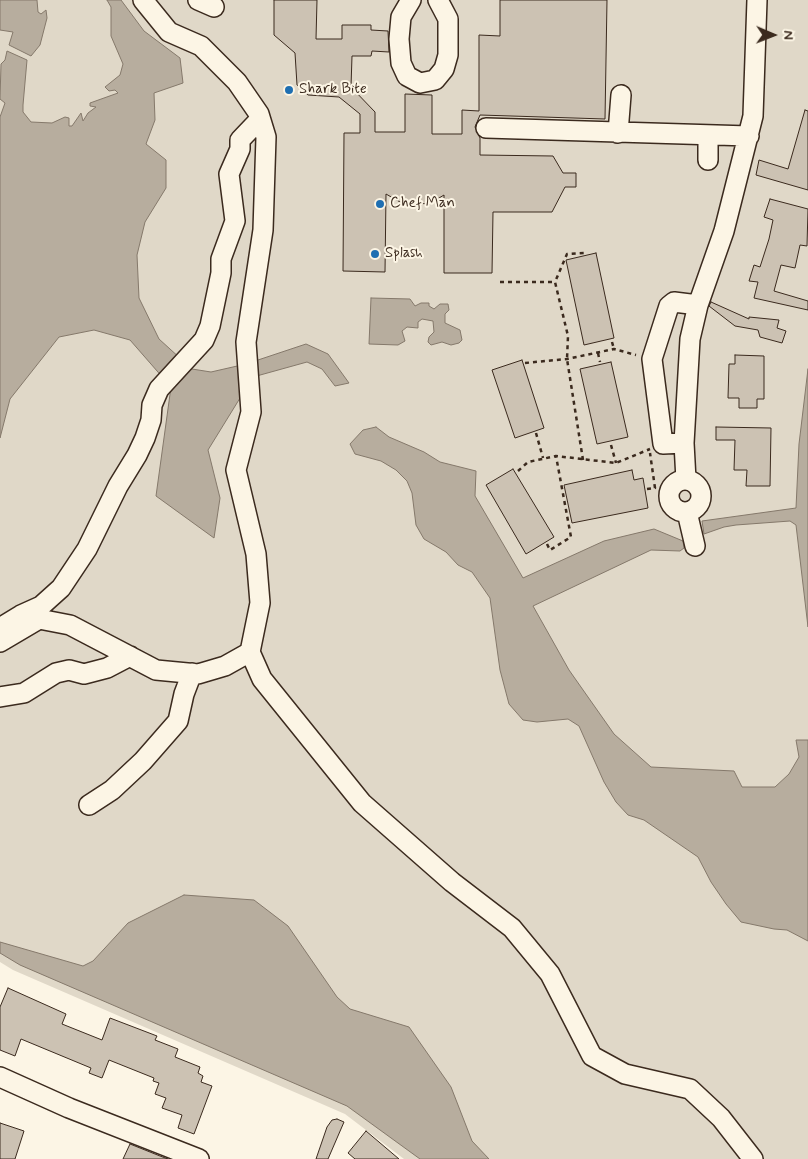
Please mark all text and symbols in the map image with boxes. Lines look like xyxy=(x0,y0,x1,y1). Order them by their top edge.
north arrow xyxy=(748,10,798,60)
text: N xyxy=(779,30,797,40)
place label: Shark Bite xyxy=(299,81,367,99)
marker: Shark Bite xyxy=(283,84,295,96)
place label: Chef Man xyxy=(390,195,455,213)
marker: Chef Man xyxy=(374,198,386,210)
place label: Splash xyxy=(385,245,423,263)
marker: Splash xyxy=(369,248,381,260)

